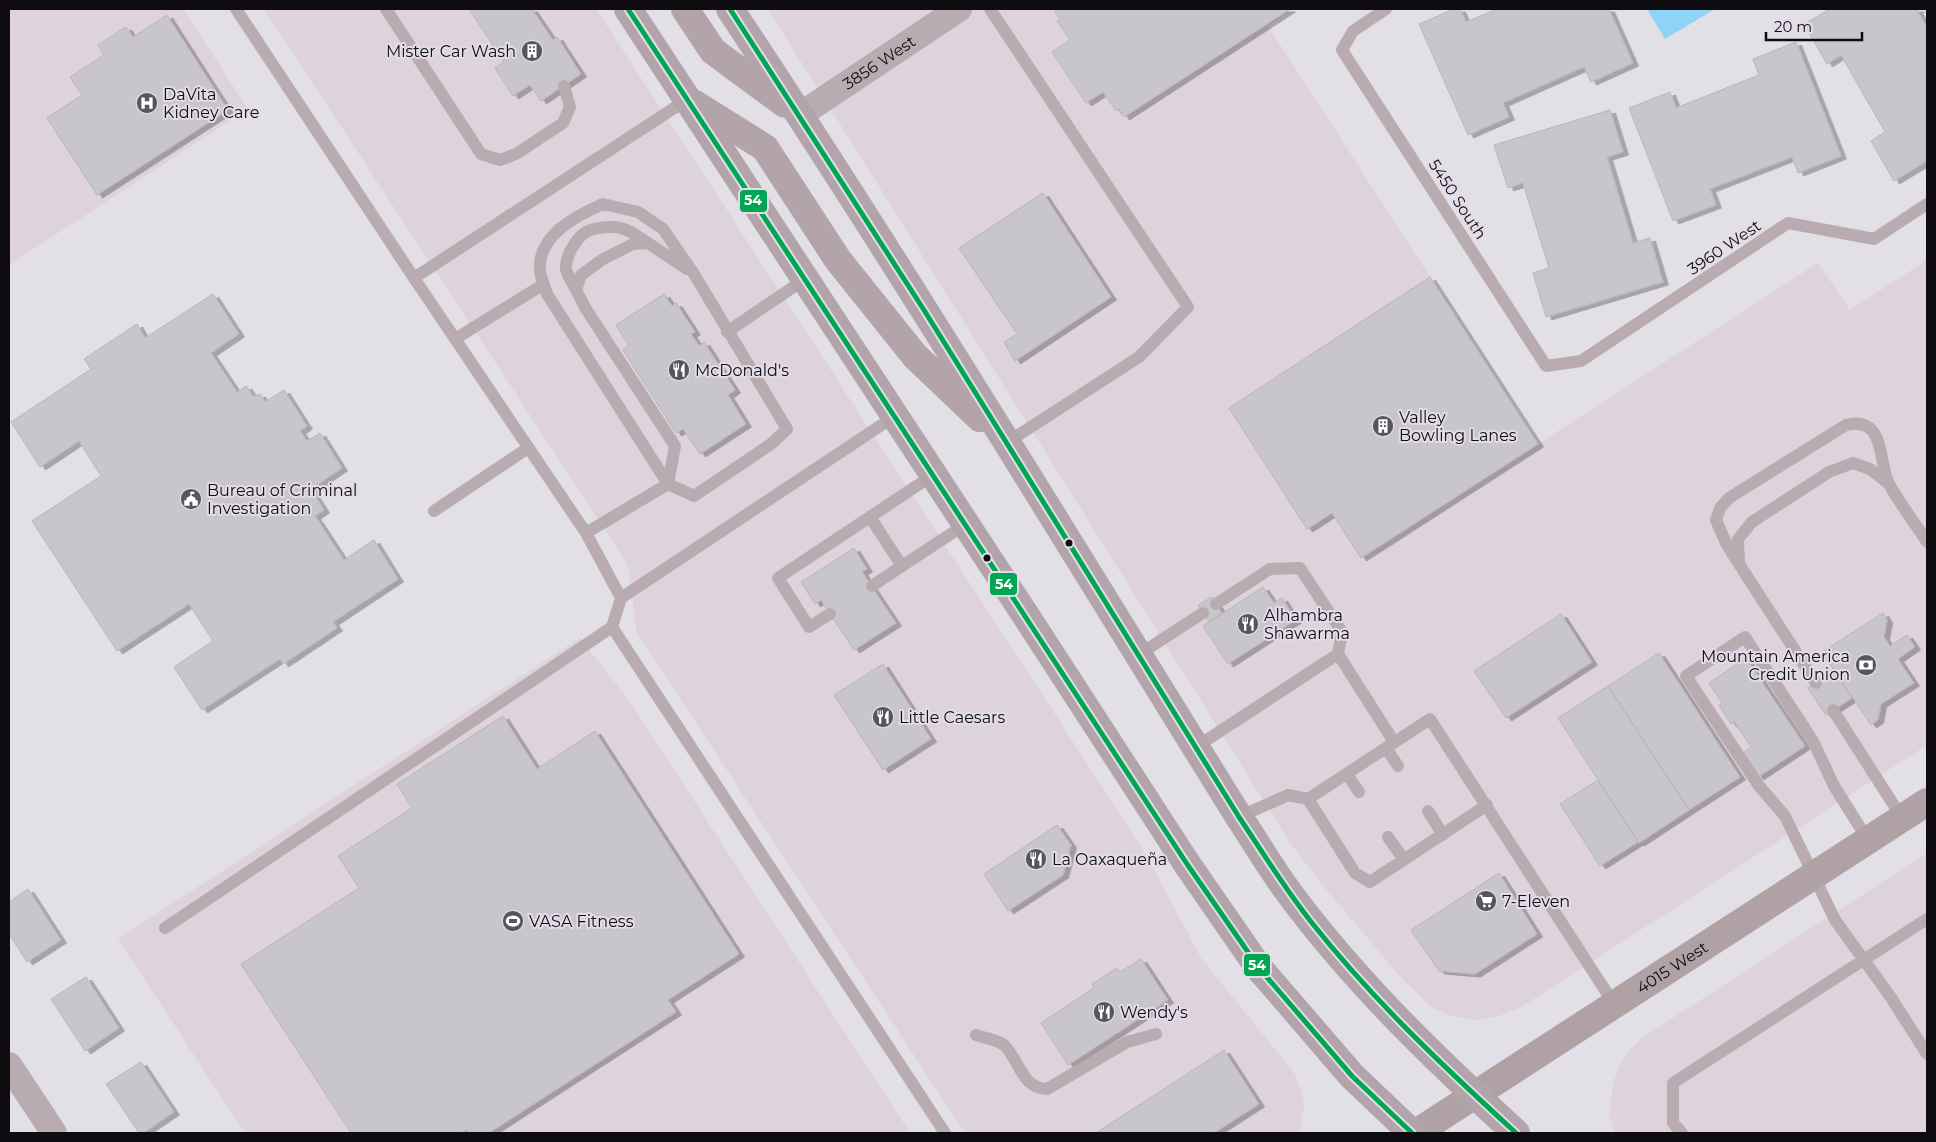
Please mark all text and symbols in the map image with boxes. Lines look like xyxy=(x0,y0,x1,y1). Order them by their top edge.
scale bar xyxy=(1766,10,1862,42)
text: 20 m xyxy=(1774,17,1812,36)
street label: 3856 West xyxy=(839,31,920,94)
building icon: Mister Car Wash xyxy=(520,39,544,63)
place label: Mister Car Wash xyxy=(386,42,516,61)
place label: DaVita Kidney Care xyxy=(163,85,259,122)
hospital icon: DaVita Kidney Care xyxy=(135,91,159,115)
street label: 5450 South xyxy=(1425,156,1490,243)
line badge: 54 xyxy=(739,189,768,213)
text: 54 xyxy=(744,191,762,209)
street label: 3960 West xyxy=(1684,216,1765,279)
restaurant icon: McDonald's xyxy=(667,358,691,382)
place label: McDonald's xyxy=(695,361,789,380)
place label: Valley Bowling Lanes xyxy=(1399,408,1517,445)
building icon: Valley Bowling Lanes xyxy=(1371,414,1395,438)
place label: Bureau of Criminal Investigation xyxy=(207,481,357,518)
public building icon: Bureau of Criminal Investigation xyxy=(179,487,203,511)
unlabelled marker xyxy=(1064,538,1074,548)
unlabelled marker xyxy=(982,553,992,563)
line badge: 54 xyxy=(989,572,1018,596)
text: 54 xyxy=(995,575,1013,593)
place label: Alhambra Shawarma xyxy=(1264,606,1350,643)
restaurant icon: Alhambra Shawarma xyxy=(1236,612,1260,636)
place label: Mountain America Credit Union xyxy=(1701,647,1850,684)
bank icon: Mountain America Credit Union xyxy=(1854,653,1878,677)
restaurant icon: Little Caesars xyxy=(871,705,895,729)
place label: Little Caesars xyxy=(899,708,1005,727)
restaurant icon: La Oaxaqueña xyxy=(1024,847,1048,871)
place label: La Oaxaqueña xyxy=(1052,850,1167,869)
supermarket icon: 7-Eleven xyxy=(1474,889,1498,913)
place label: 7-Eleven xyxy=(1502,892,1570,911)
sports icon: VASA Fitness xyxy=(501,909,525,933)
place label: VASA Fitness xyxy=(529,912,634,931)
street label: 4015 West xyxy=(1633,937,1712,998)
line badge: 54 xyxy=(1243,953,1271,977)
text: 54 xyxy=(1248,956,1266,974)
restaurant icon: Wendy's xyxy=(1092,1000,1116,1024)
place label: Wendy's xyxy=(1120,1003,1188,1022)

